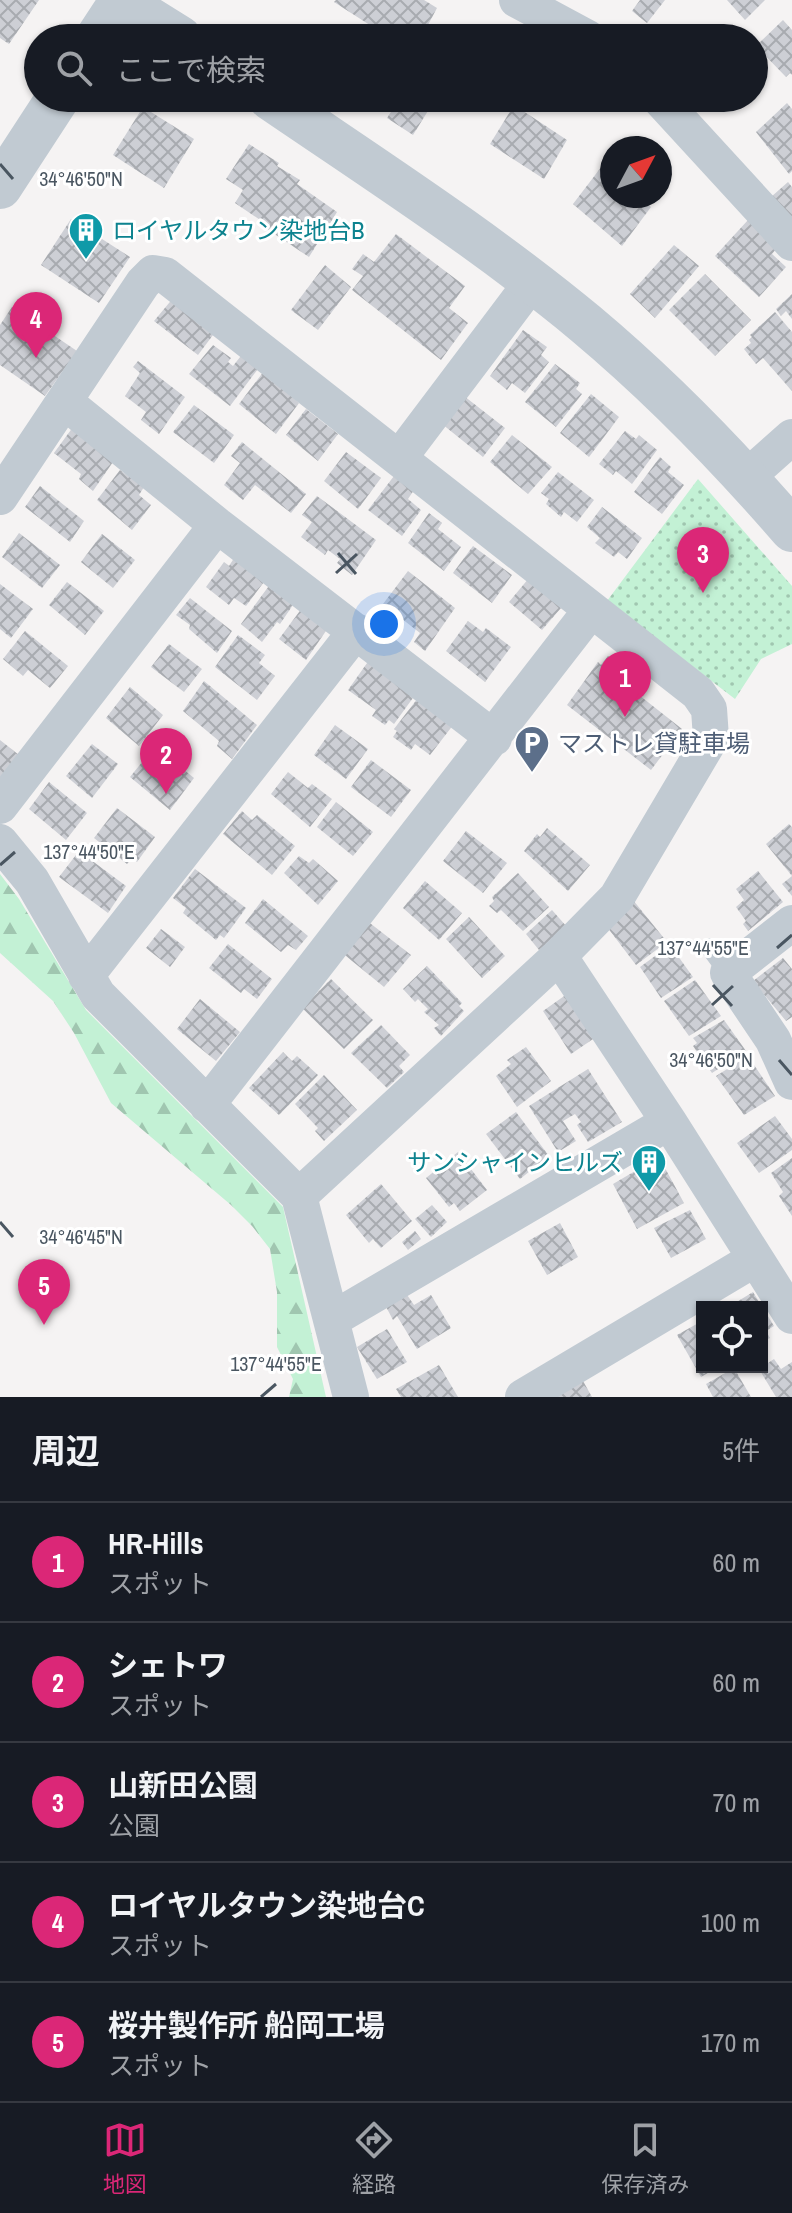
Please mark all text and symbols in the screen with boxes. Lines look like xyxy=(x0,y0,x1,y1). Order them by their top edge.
search box xyxy=(24,24,768,112)
icon: search xyxy=(52,46,96,90)
text: ここで検索 xyxy=(116,50,266,90)
north arrow xyxy=(600,136,672,208)
text: 34°46'50"N xyxy=(39,165,123,192)
building icon: ロイヤルタウン染地台B xyxy=(67,211,105,261)
place label: ロイヤルタウン染地台B xyxy=(112,214,364,246)
pin: 4 xyxy=(10,292,62,358)
pin: 3 xyxy=(677,527,729,593)
your location xyxy=(364,604,404,644)
pin: 1 xyxy=(599,651,651,717)
parking icon: マストレ貸駐車場 xyxy=(513,724,551,774)
place label: マストレ貸駐車場 xyxy=(558,727,750,759)
pin: 2 xyxy=(140,728,192,794)
text: 137°44'50"E xyxy=(43,838,135,865)
text: 137°44'55"E xyxy=(657,934,749,961)
text: 34°46'50"N xyxy=(669,1046,753,1073)
building icon: サンシャインヒルズ xyxy=(630,1143,668,1193)
place label: サンシャインヒルズ xyxy=(407,1146,623,1178)
text: 34°46'45"N xyxy=(39,1223,123,1250)
pin: 5 xyxy=(18,1259,70,1325)
map controls xyxy=(696,1301,768,1373)
button: locate xyxy=(696,1301,768,1373)
text: 137°44'55"E xyxy=(230,1350,322,1377)
text: 周辺 xyxy=(32,1428,100,1474)
text: 5件 xyxy=(722,1433,760,1468)
text: HR-Hills xyxy=(108,1523,204,1563)
text: 1 xyxy=(52,1545,64,1580)
text: 60 m xyxy=(713,1545,760,1580)
text: スポット xyxy=(108,1566,212,1601)
text: シェトワ xyxy=(108,1645,228,1685)
text: 2 xyxy=(52,1665,64,1700)
text: 60 m xyxy=(713,1665,760,1700)
text: スポット xyxy=(108,1688,212,1723)
text: 山新田公園 xyxy=(108,1765,258,1805)
text: 3 xyxy=(52,1785,64,1820)
text: 70 m xyxy=(713,1785,760,1820)
text: 公園 xyxy=(108,1808,160,1843)
text: ロイヤルタウン染地台C xyxy=(108,1885,425,1925)
text: 4 xyxy=(52,1905,64,1940)
text: 100 m xyxy=(701,1905,760,1940)
text: スポット xyxy=(108,1928,212,1963)
text: 桜井製作所 船岡工場 xyxy=(108,2005,385,2045)
text: 5 xyxy=(52,2025,64,2060)
text: 170 m xyxy=(701,2025,760,2060)
text: スポット xyxy=(108,2048,212,2083)
tab: 地図 xyxy=(103,2118,147,2199)
tab: 経路 xyxy=(352,2118,396,2199)
tab: 保存済み xyxy=(601,2118,689,2199)

